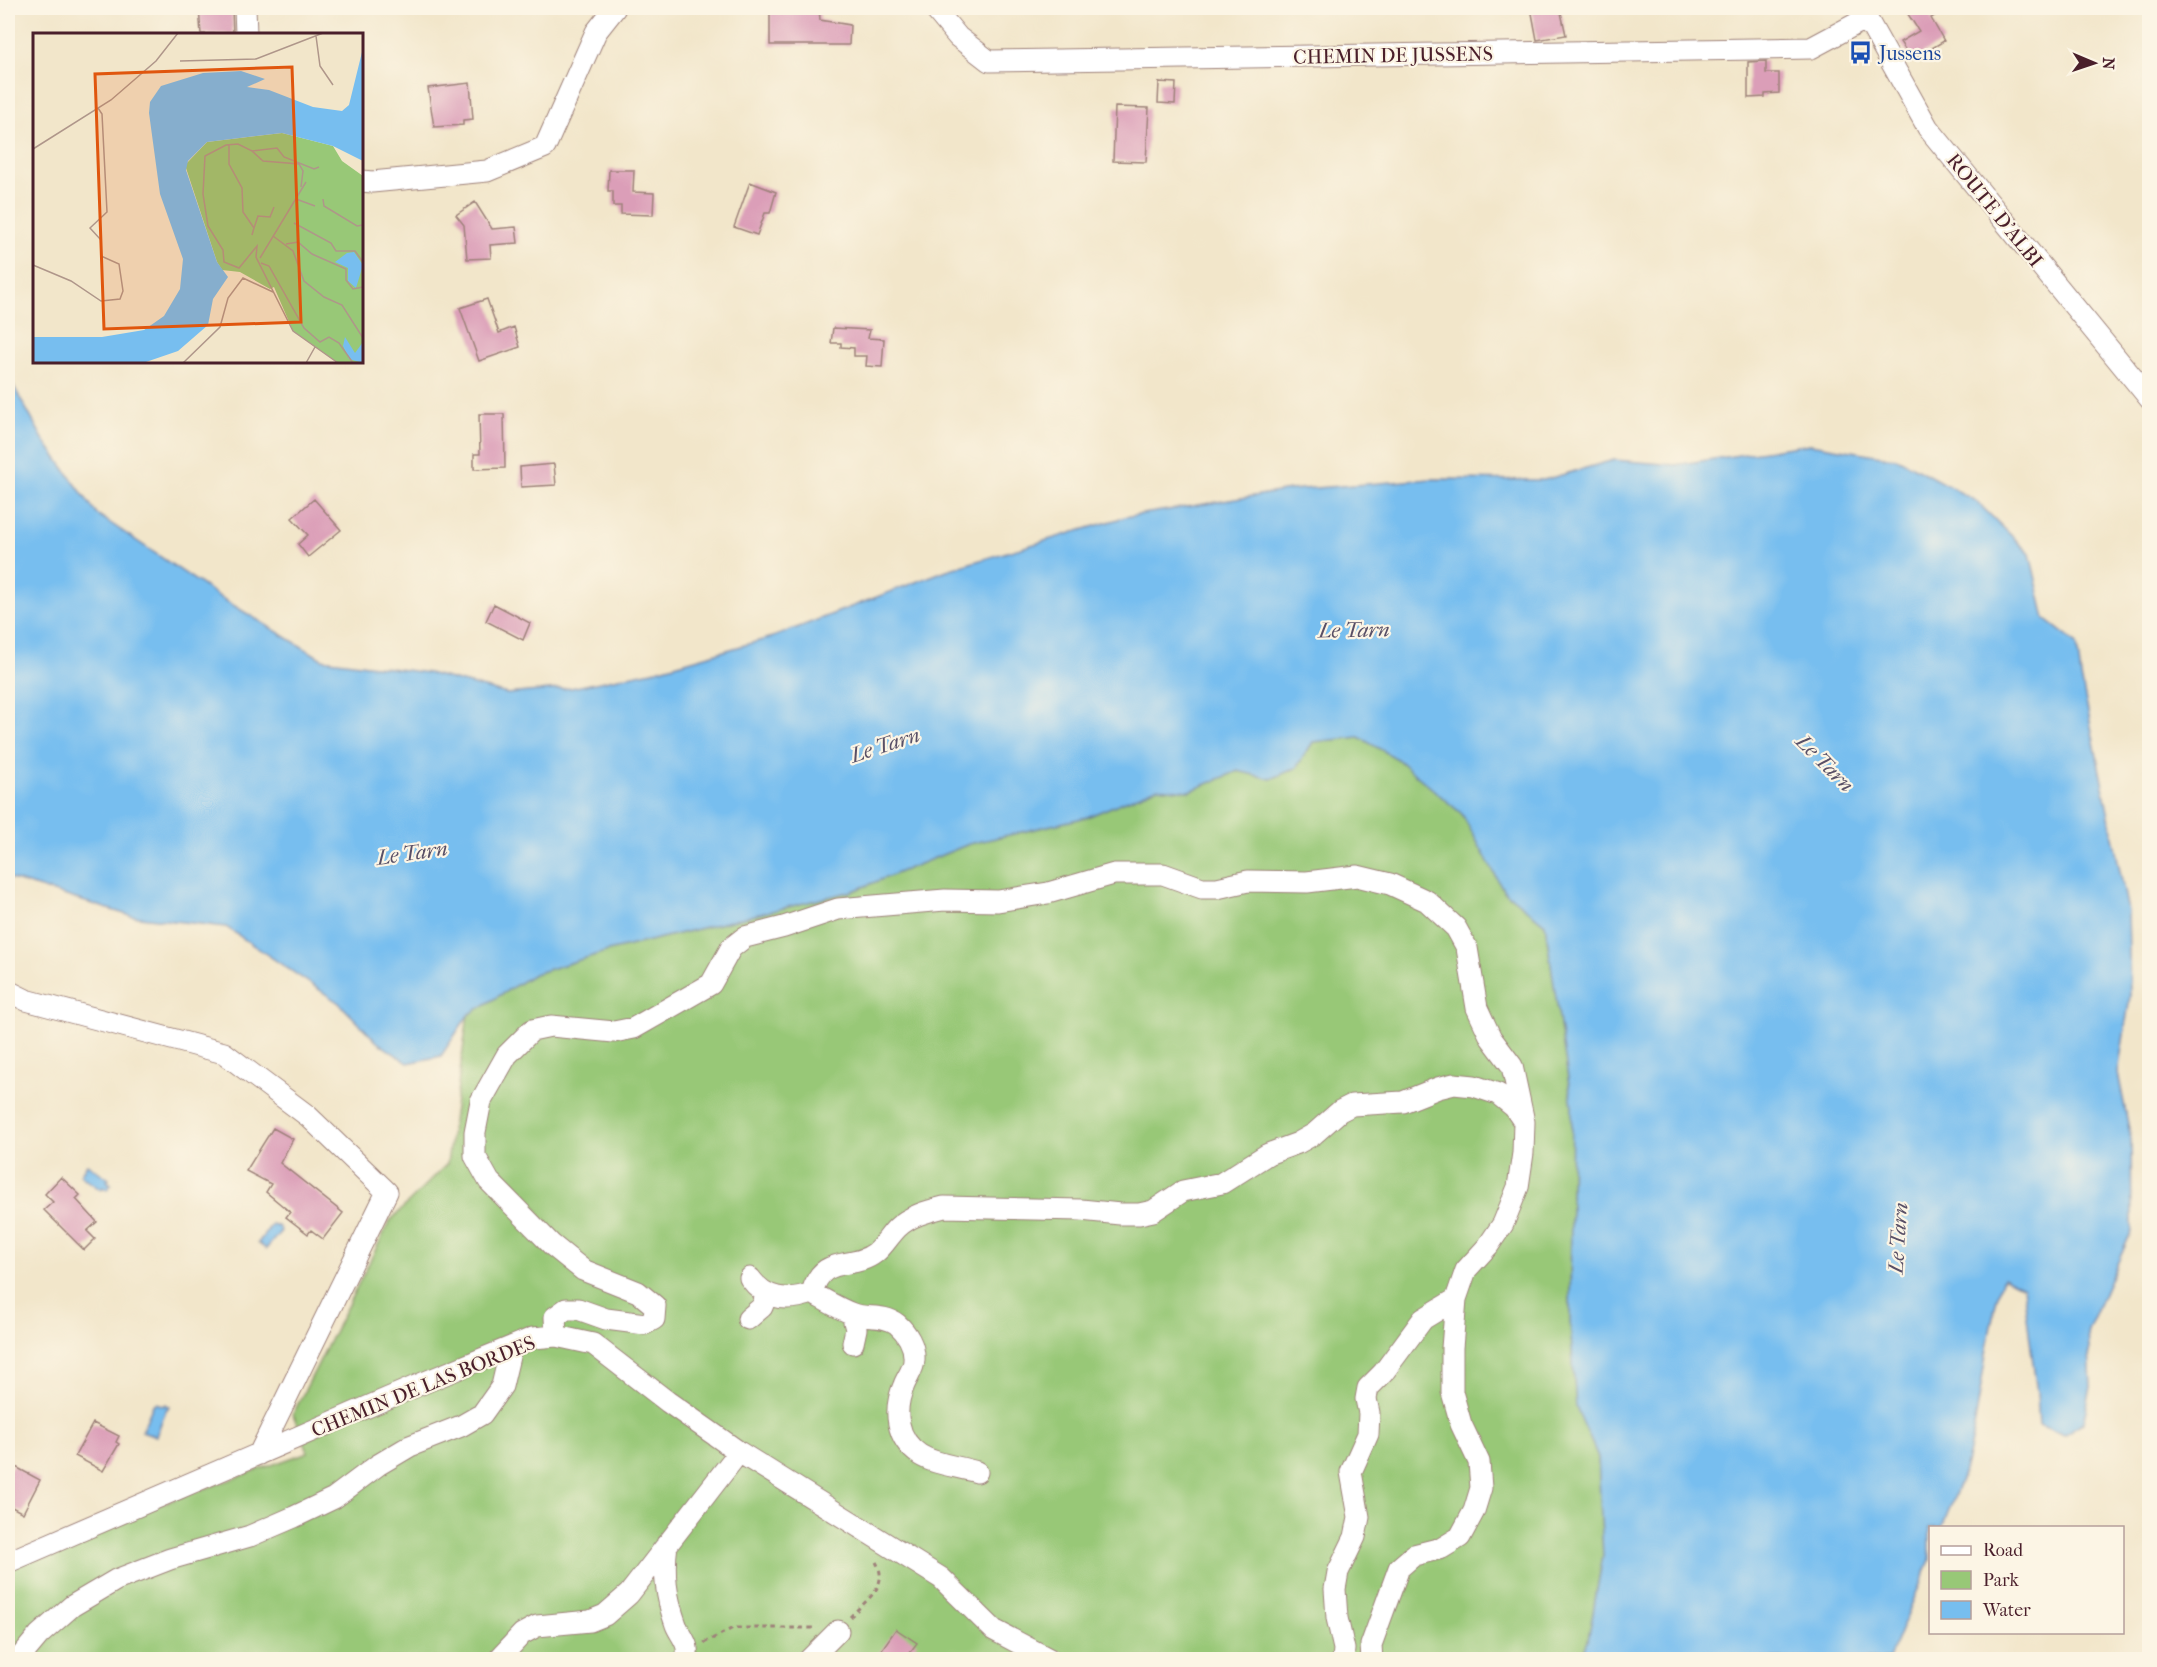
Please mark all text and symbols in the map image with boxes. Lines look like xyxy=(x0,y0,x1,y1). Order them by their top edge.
inset map xyxy=(33,33,363,363)
north arrow xyxy=(2064,33,2124,93)
bus stop icon: Jussens xyxy=(1848,40,1874,66)
street label: CHEMIN DE JUSSENS xyxy=(1293,42,1493,69)
place label: Jussens xyxy=(1877,42,1941,65)
text: N xyxy=(2099,57,2118,71)
street label: ROUTE D'ALBI xyxy=(1942,149,2047,272)
water label: Le Tarn xyxy=(1316,617,1390,643)
water label: Le Tarn xyxy=(845,722,923,768)
water label: Le Tarn xyxy=(1790,728,1859,797)
water label: Le Tarn xyxy=(373,836,449,870)
water label: Le Tarn xyxy=(1883,1201,1912,1276)
street label: CHEMIN DE LAS BORDES xyxy=(308,1331,538,1442)
legend xyxy=(1929,1526,2124,1634)
text: Road xyxy=(1983,1540,2023,1561)
text: Park xyxy=(1983,1570,2020,1591)
text: Water xyxy=(1982,1600,2031,1621)

